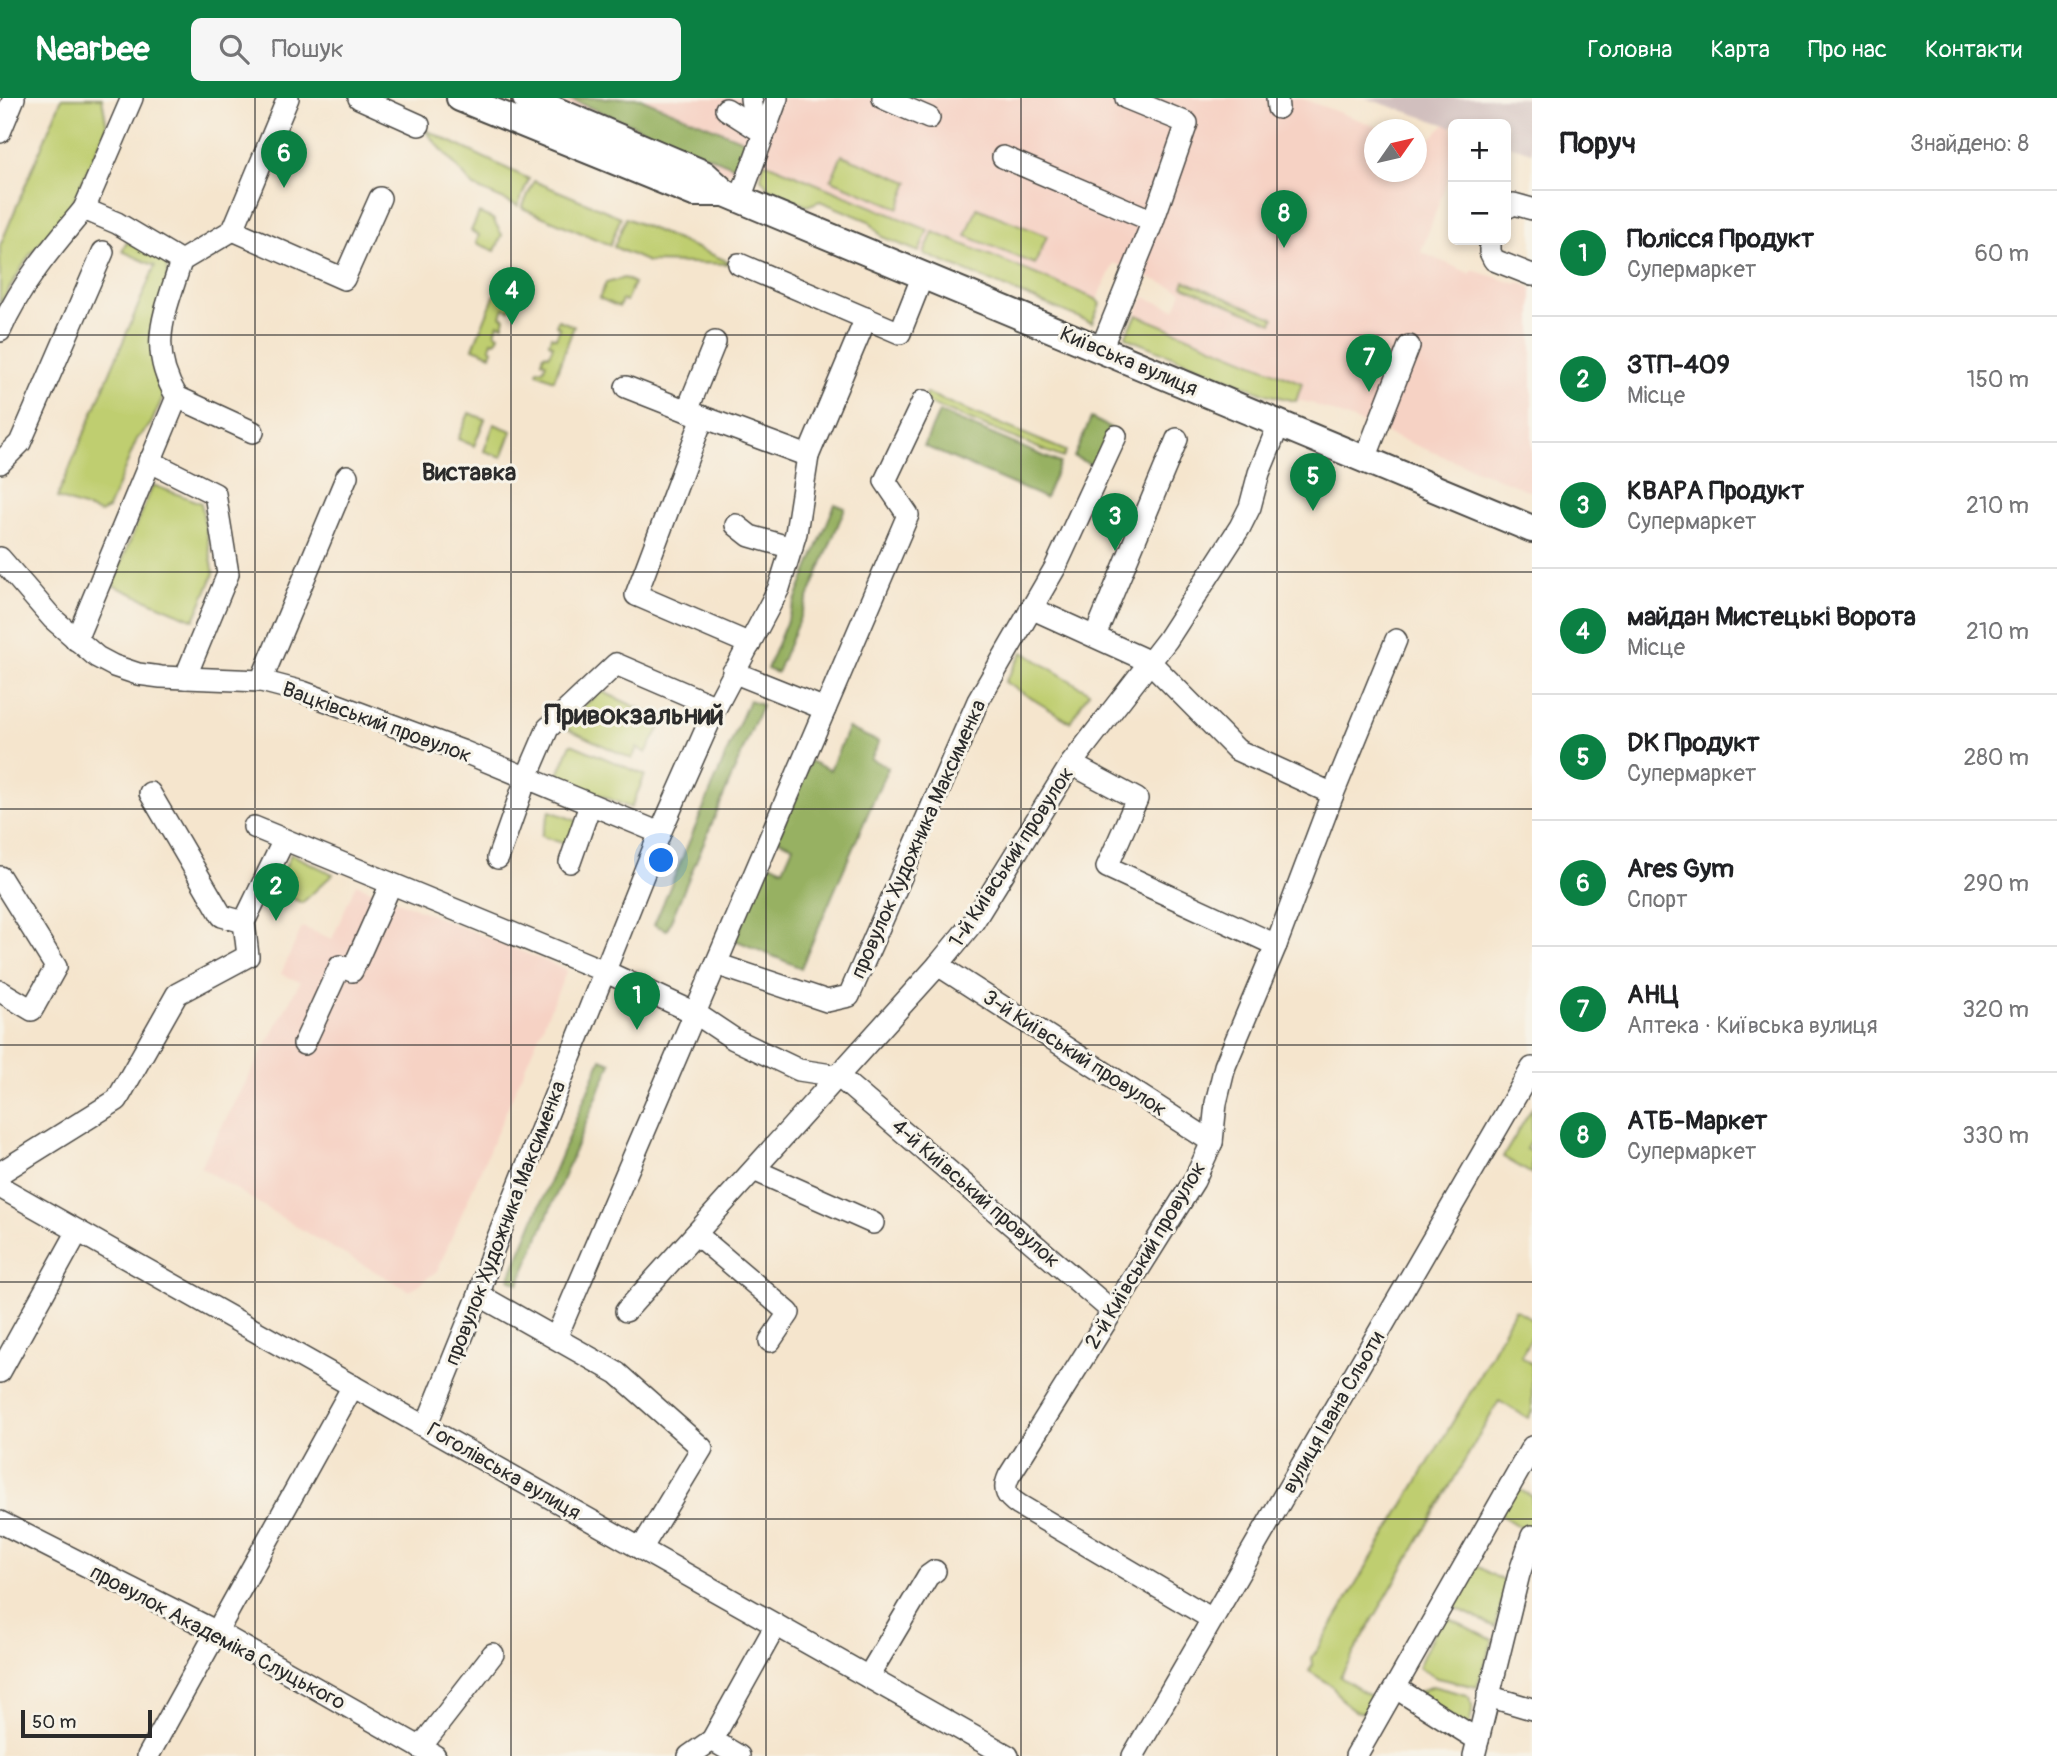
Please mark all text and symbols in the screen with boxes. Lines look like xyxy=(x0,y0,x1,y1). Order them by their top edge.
search box xyxy=(191,18,681,81)
text: Nearbee xyxy=(35,29,149,70)
icon: search xyxy=(215,30,253,68)
text: Пошук xyxy=(271,33,344,65)
text: Головна xyxy=(1588,35,1672,64)
text: Карта xyxy=(1710,35,1770,64)
text: Про нас xyxy=(1808,35,1887,64)
text: Контакти xyxy=(1925,35,2022,64)
north arrow xyxy=(1364,119,1427,182)
map controls xyxy=(1448,119,1511,245)
button: + xyxy=(1448,119,1511,182)
text: Поруч xyxy=(1560,125,1636,162)
text: Знайдено: 8 xyxy=(1910,129,2029,158)
pin: 6 xyxy=(261,130,307,188)
button: − xyxy=(1448,182,1511,245)
pin: 8 xyxy=(1261,190,1307,248)
text: Полісся Продукт xyxy=(1627,223,1814,255)
text: 1 xyxy=(1579,239,1588,268)
text: 60 m xyxy=(1974,239,2029,268)
text: Супермаркет xyxy=(1627,255,1756,284)
pin: 4 xyxy=(489,267,535,325)
street label: Київська вулиця xyxy=(1056,320,1202,403)
pin: 7 xyxy=(1346,334,1392,392)
text: ЗТП-409 xyxy=(1627,349,1730,381)
text: 2 xyxy=(1577,365,1589,394)
text: 150 m xyxy=(1966,365,2029,394)
text: Місце xyxy=(1627,381,1685,410)
pin: 5 xyxy=(1290,453,1336,511)
district label: Виставка xyxy=(422,458,516,487)
text: КВАРА Продукт xyxy=(1627,475,1804,507)
text: 3 xyxy=(1577,491,1589,520)
text: 210 m xyxy=(1966,491,2029,520)
pin: 3 xyxy=(1092,493,1138,551)
text: Супермаркет xyxy=(1627,507,1756,536)
text: майдан Мистецькі Ворота xyxy=(1627,601,1916,633)
text: 4 xyxy=(1576,617,1590,646)
text: 210 m xyxy=(1966,617,2029,646)
text: Місце xyxy=(1627,633,1685,662)
street label: Вацківський провулок xyxy=(279,676,475,769)
street label: провулок Художника Максименка xyxy=(845,696,992,983)
district label: Привокзальний xyxy=(544,698,724,733)
text: DK Продукт xyxy=(1627,727,1760,759)
text: 5 xyxy=(1577,743,1589,772)
text: 280 m xyxy=(1963,743,2029,772)
text: Супермаркет xyxy=(1627,759,1756,788)
street label: 1-й Київський провулок xyxy=(943,762,1080,953)
your location xyxy=(644,843,678,877)
text: Ares Gym xyxy=(1627,853,1734,885)
pin: 2 xyxy=(253,863,299,921)
text: 6 xyxy=(1576,869,1590,898)
text: 290 m xyxy=(1963,869,2029,898)
text: Спорт xyxy=(1627,885,1688,914)
pin: 1 xyxy=(614,972,660,1030)
text: АНЦ xyxy=(1627,979,1679,1011)
street label: 3-й Київський провулок xyxy=(978,984,1172,1123)
text: 7 xyxy=(1577,995,1589,1024)
text: 320 m xyxy=(1962,995,2029,1024)
text: Аптека · Київська вулиця xyxy=(1627,1011,1878,1040)
street label: провулок Художника Максименка xyxy=(439,1077,572,1369)
text: АТБ-Маркет xyxy=(1627,1105,1767,1137)
street label: 4-й Київський провулок xyxy=(886,1113,1065,1274)
text: 8 xyxy=(1577,1121,1589,1150)
text: 330 m xyxy=(1962,1121,2029,1150)
text: Супермаркет xyxy=(1627,1137,1756,1166)
street label: 2-й Київський провулок xyxy=(1079,1157,1212,1354)
street label: вулиця Івана Сльоти xyxy=(1276,1326,1391,1498)
street label: Гоголівська вулиця xyxy=(422,1416,585,1526)
street label: провулок Академіка Слуцького xyxy=(86,1559,350,1716)
scale bar xyxy=(21,1707,152,1739)
text: 50 m xyxy=(32,1710,76,1734)

